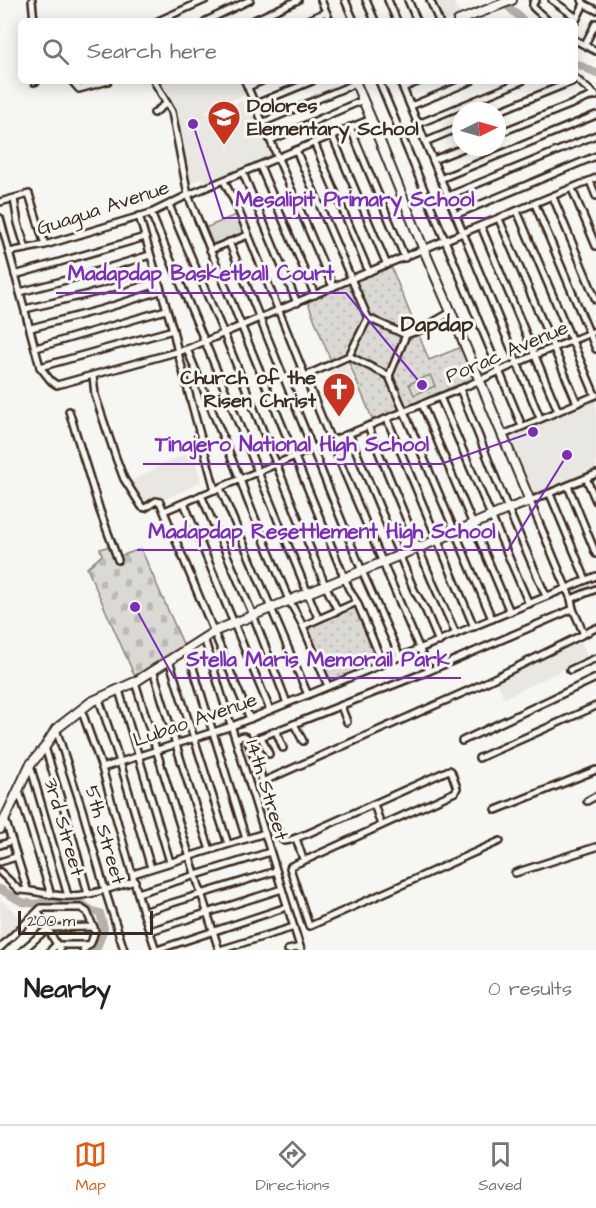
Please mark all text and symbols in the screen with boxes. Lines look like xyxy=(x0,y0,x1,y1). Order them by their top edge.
search box xyxy=(18,18,578,84)
icon: search xyxy=(39,35,72,68)
text: Search here xyxy=(87,36,217,67)
place label: Dolores Elementary School xyxy=(247,92,419,144)
school or university icon: Dolores Elementary School xyxy=(206,99,242,146)
north arrow xyxy=(452,102,506,156)
street label: Guagua Avenue xyxy=(33,173,173,244)
callout: Mesalipit Primary School xyxy=(223,179,486,218)
text: Mesalipit Primary School xyxy=(235,185,475,217)
callout: Madapdap Basketball Court xyxy=(56,254,346,293)
text: Madapdap Basketball Court xyxy=(68,259,335,289)
district label: Dapdap xyxy=(401,309,474,340)
street label: Porac Avenue xyxy=(441,313,573,390)
place label: Church of the Risen Christ xyxy=(180,364,317,415)
church icon: Church of the Risen Christ xyxy=(321,371,357,418)
callout: Tinajero National High School xyxy=(143,425,441,464)
text: Tinajero National High School xyxy=(154,430,430,461)
callout: Madapdap Resettlement High School xyxy=(137,511,508,550)
text: Madapdap Resettlement High School xyxy=(148,517,496,548)
callout: Stella Maris Memorail Park xyxy=(174,639,461,678)
text: Stella Maris Memorail Park xyxy=(185,645,450,674)
street label: Lubao Avenue xyxy=(129,686,261,754)
street label: 14th Street xyxy=(238,736,296,844)
street label: 3rd Street xyxy=(37,775,91,879)
street label: 5th Street xyxy=(78,782,132,888)
scale bar xyxy=(18,908,153,936)
text: 200 m xyxy=(27,910,75,932)
text: Nearby xyxy=(24,971,111,1007)
text: 0 results xyxy=(488,975,572,1003)
tab: Map xyxy=(74,1138,107,1196)
tab: Directions xyxy=(256,1138,330,1196)
tab: Saved xyxy=(478,1138,522,1196)

